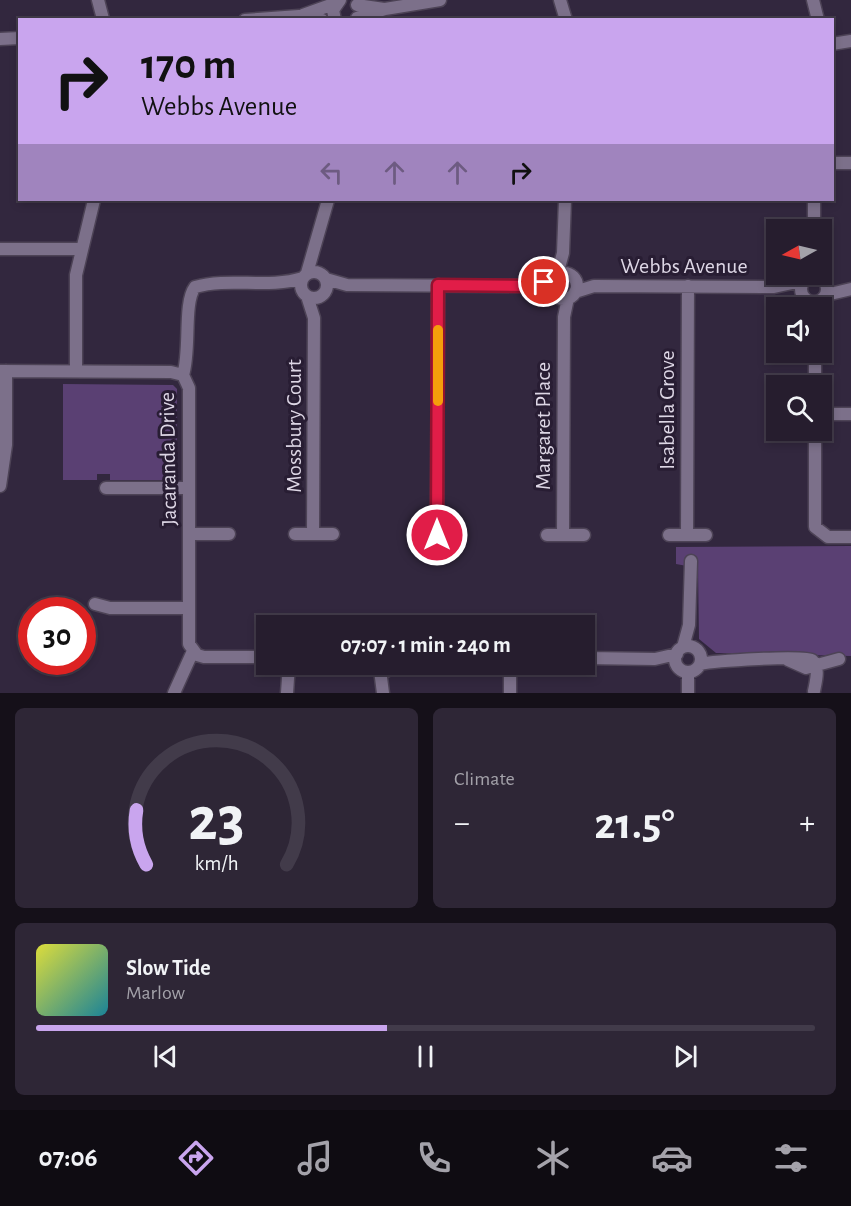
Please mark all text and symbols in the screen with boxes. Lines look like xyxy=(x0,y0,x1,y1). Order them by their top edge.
icon: right xyxy=(42,42,120,120)
text: 170 m xyxy=(141,44,236,86)
text: Webbs Avenue xyxy=(141,93,297,120)
icon: left xyxy=(315,156,348,189)
icon: ahead xyxy=(378,156,411,189)
icon: ahead xyxy=(441,156,474,189)
icon: right xyxy=(504,156,537,189)
north arrow xyxy=(766,219,832,285)
map controls xyxy=(766,219,832,441)
street label: Webbs Avenue xyxy=(620,255,748,277)
pin xyxy=(518,256,569,307)
icon: arrive xyxy=(527,265,560,298)
button: sound xyxy=(766,297,832,363)
street label: Isabella Grove xyxy=(656,350,678,470)
street label: Mossbury Court xyxy=(283,359,305,493)
street label: Margaret Place xyxy=(532,362,554,490)
button: search xyxy=(766,375,832,441)
street label: Jacaranda Drive xyxy=(156,392,180,526)
position arrow xyxy=(405,503,469,567)
speed limit sign: 30 xyxy=(18,597,96,675)
text: 07:07 · 1 min · 240 m xyxy=(340,634,511,656)
text: Climate xyxy=(454,769,515,789)
text: 23 xyxy=(188,789,245,851)
text: 21.5° xyxy=(594,802,675,847)
text: − xyxy=(454,807,470,840)
text: + xyxy=(799,807,815,840)
text: km/h xyxy=(194,853,239,874)
text: Slow Tide xyxy=(126,957,211,979)
text: Marlow xyxy=(126,983,185,1003)
icon: previous xyxy=(149,1040,182,1073)
icon: pause xyxy=(409,1040,442,1073)
icon: next xyxy=(669,1040,702,1073)
icon: directions xyxy=(175,1137,217,1179)
icon: music xyxy=(294,1137,336,1179)
icon: phone xyxy=(413,1137,455,1179)
icon: climate xyxy=(532,1137,574,1179)
icon: car xyxy=(651,1137,693,1179)
icon: filters xyxy=(770,1137,812,1179)
text: 07:06 xyxy=(39,1144,98,1171)

